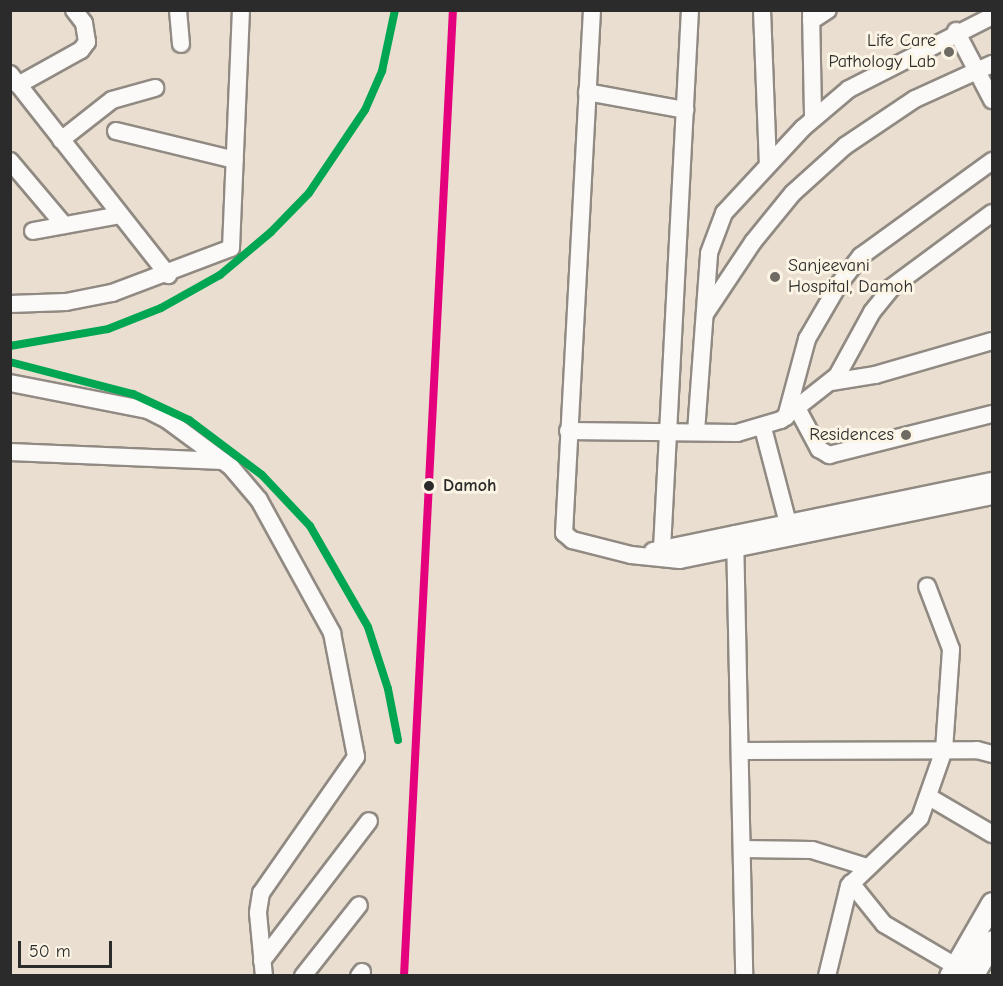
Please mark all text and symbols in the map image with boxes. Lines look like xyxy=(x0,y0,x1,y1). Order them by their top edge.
place label: Life Care Pathology Lab xyxy=(828,31,936,74)
marker: Life Care Pathology Lab xyxy=(940,43,958,61)
place label: Sanjeevani Hospital, Damoh xyxy=(788,256,913,298)
marker: Sanjeevani Hospital, Damoh xyxy=(766,268,784,286)
place label: Residences xyxy=(809,424,894,446)
marker: Residences xyxy=(899,428,913,442)
place label: Damoh xyxy=(443,475,496,497)
marker: Damoh xyxy=(420,477,438,495)
scale bar xyxy=(21,929,116,967)
text: 50 m xyxy=(29,941,71,962)

